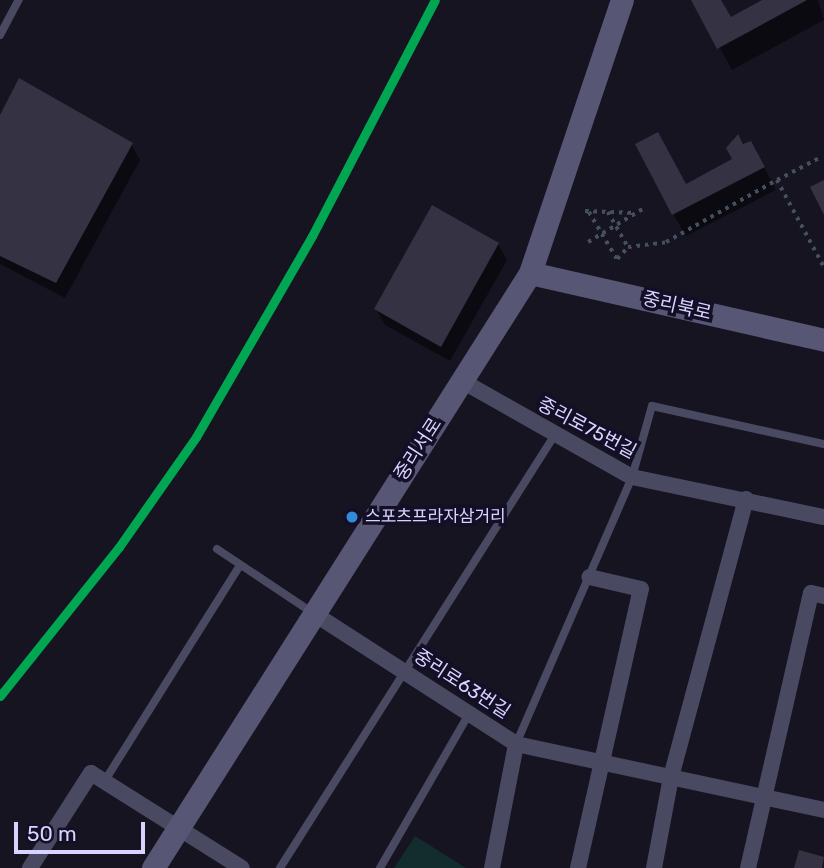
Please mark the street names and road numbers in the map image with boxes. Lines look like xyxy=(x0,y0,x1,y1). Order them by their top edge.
street label: 중리북로 xyxy=(640,287,714,325)
street label: 중리로75번길 xyxy=(534,392,640,464)
street label: 중리서로 xyxy=(389,413,447,485)
street label: 중리로63번길 xyxy=(410,644,514,724)

